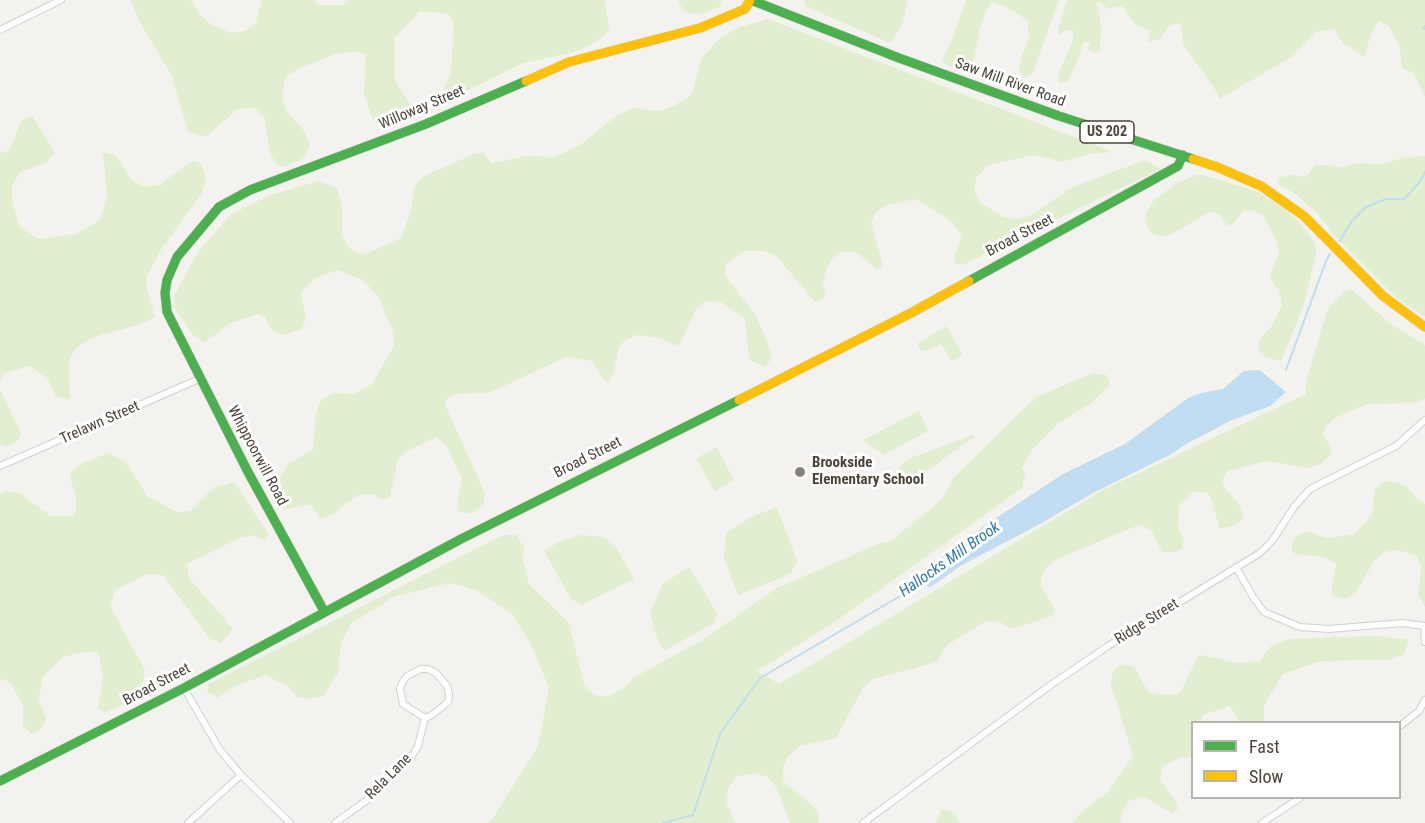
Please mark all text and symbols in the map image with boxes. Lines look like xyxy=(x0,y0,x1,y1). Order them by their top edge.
street label: Saw Mill River Road xyxy=(952,55,1068,111)
street label: Willoway Street xyxy=(377,82,467,134)
road number: US 202 xyxy=(1080,121,1134,143)
street label: Broad Street xyxy=(983,211,1057,261)
street label: Trelawn Street xyxy=(58,398,142,448)
street label: Whippoorwill Road xyxy=(223,403,291,509)
street label: Broad Street xyxy=(551,433,625,483)
place label: Brookside Elementary School xyxy=(812,454,924,489)
marker: Brookside Elementary School xyxy=(793,465,807,479)
water label: Hallocks Mill Brook xyxy=(896,518,1004,602)
street label: Ridge Street xyxy=(1112,595,1182,649)
street label: Broad Street xyxy=(120,660,194,710)
legend xyxy=(1191,721,1401,799)
text: Fast xyxy=(1249,736,1280,757)
street label: Rela Lane xyxy=(362,750,416,804)
text: Slow xyxy=(1249,766,1283,787)

